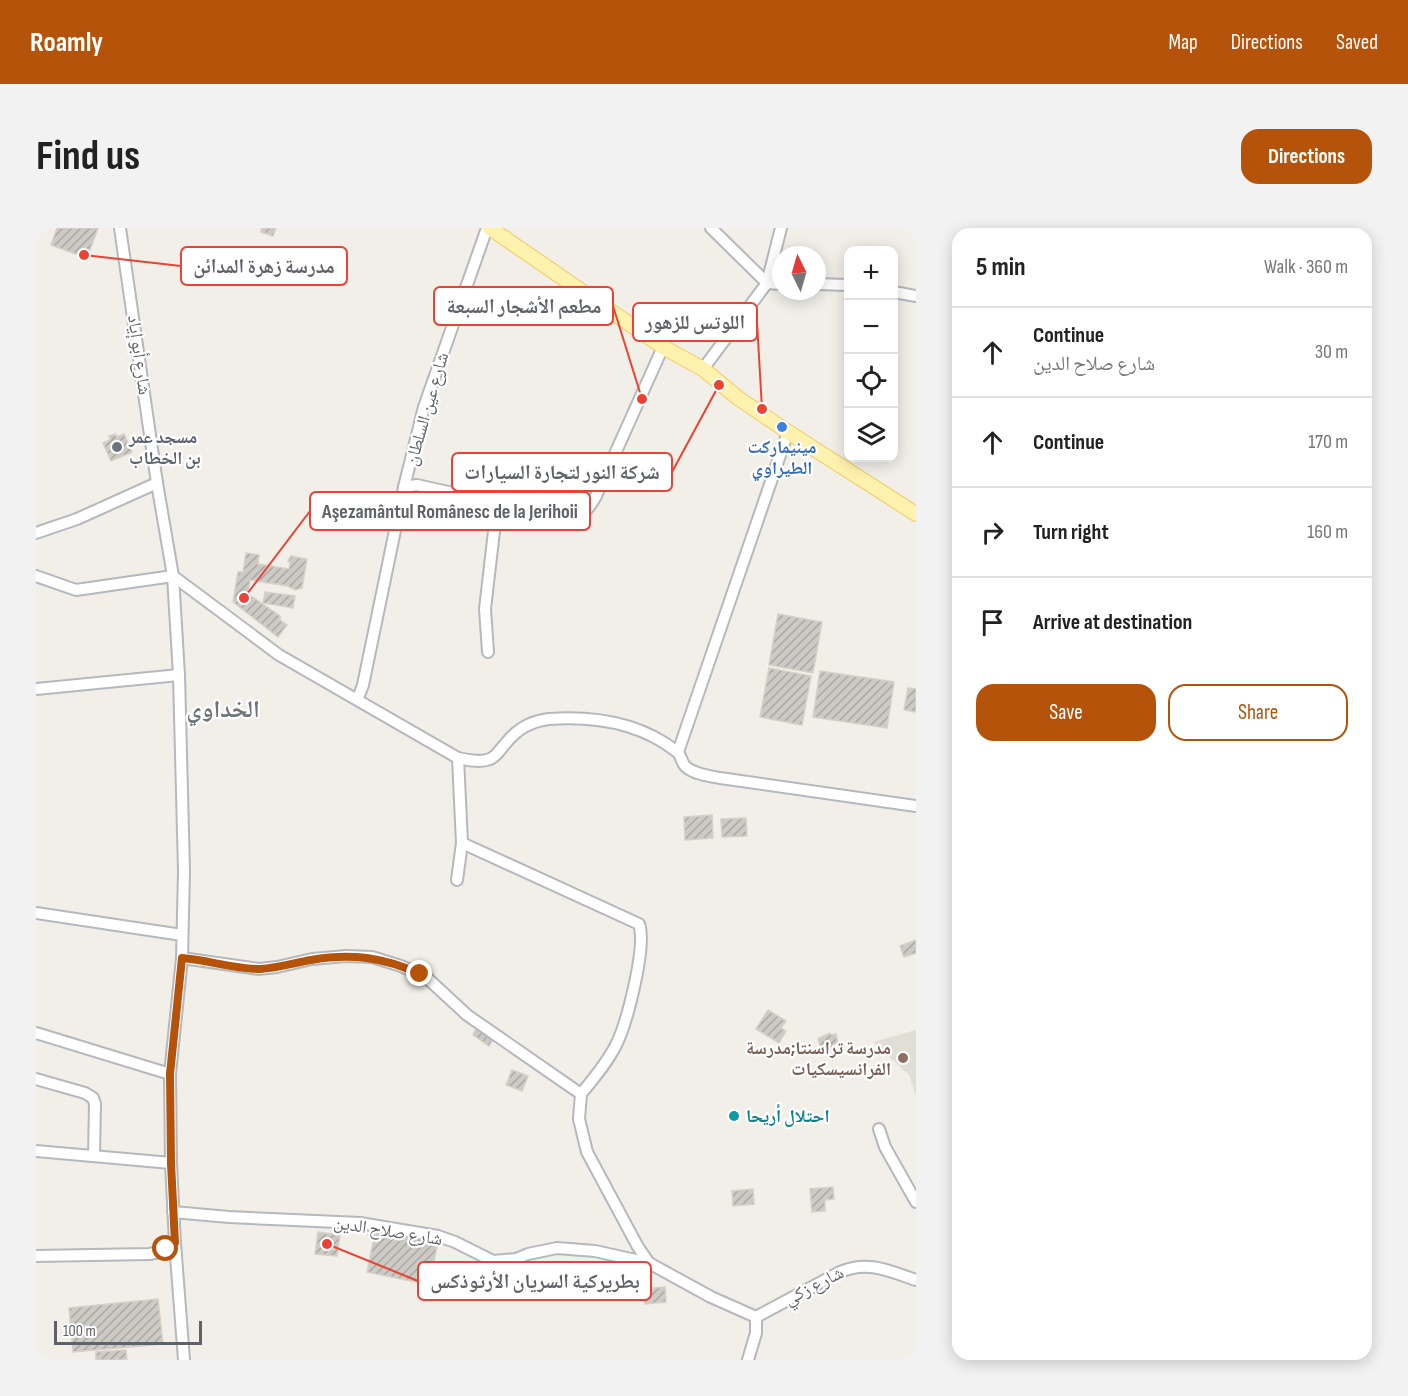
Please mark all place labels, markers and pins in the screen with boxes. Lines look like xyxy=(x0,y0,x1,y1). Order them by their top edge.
callout: مدرسة زهرة المدائن xyxy=(181,247,347,285)
callout: مطعم الأشجار السبعة xyxy=(434,287,613,325)
callout: اللوتس للزهور xyxy=(633,303,757,341)
marker: مينيماركت الطيراوي xyxy=(775,420,789,434)
place label: مسجد عمر بن الخطاب xyxy=(128,427,201,469)
place label: مينيماركت الطيراوي xyxy=(748,437,816,482)
marker: مسجد عمر بن الخطاب xyxy=(110,440,124,454)
callout: شركة النور لتجارة السيارات xyxy=(452,453,672,491)
callout: Aşezamântul Românesc de la Jerihoii xyxy=(310,492,590,530)
place label: مدرسة تراسنتا;مدرسة الفرانسيسكيات xyxy=(746,1038,891,1080)
marker: مدرسة تراسنتا;مدرسة الفرانسيسكيات xyxy=(896,1051,910,1065)
place label: احتلال أريحا xyxy=(746,1104,830,1127)
marker: احتلال أريحا xyxy=(727,1109,741,1123)
callout: بطريركية السريان الأرثوذكس xyxy=(418,1262,651,1300)

